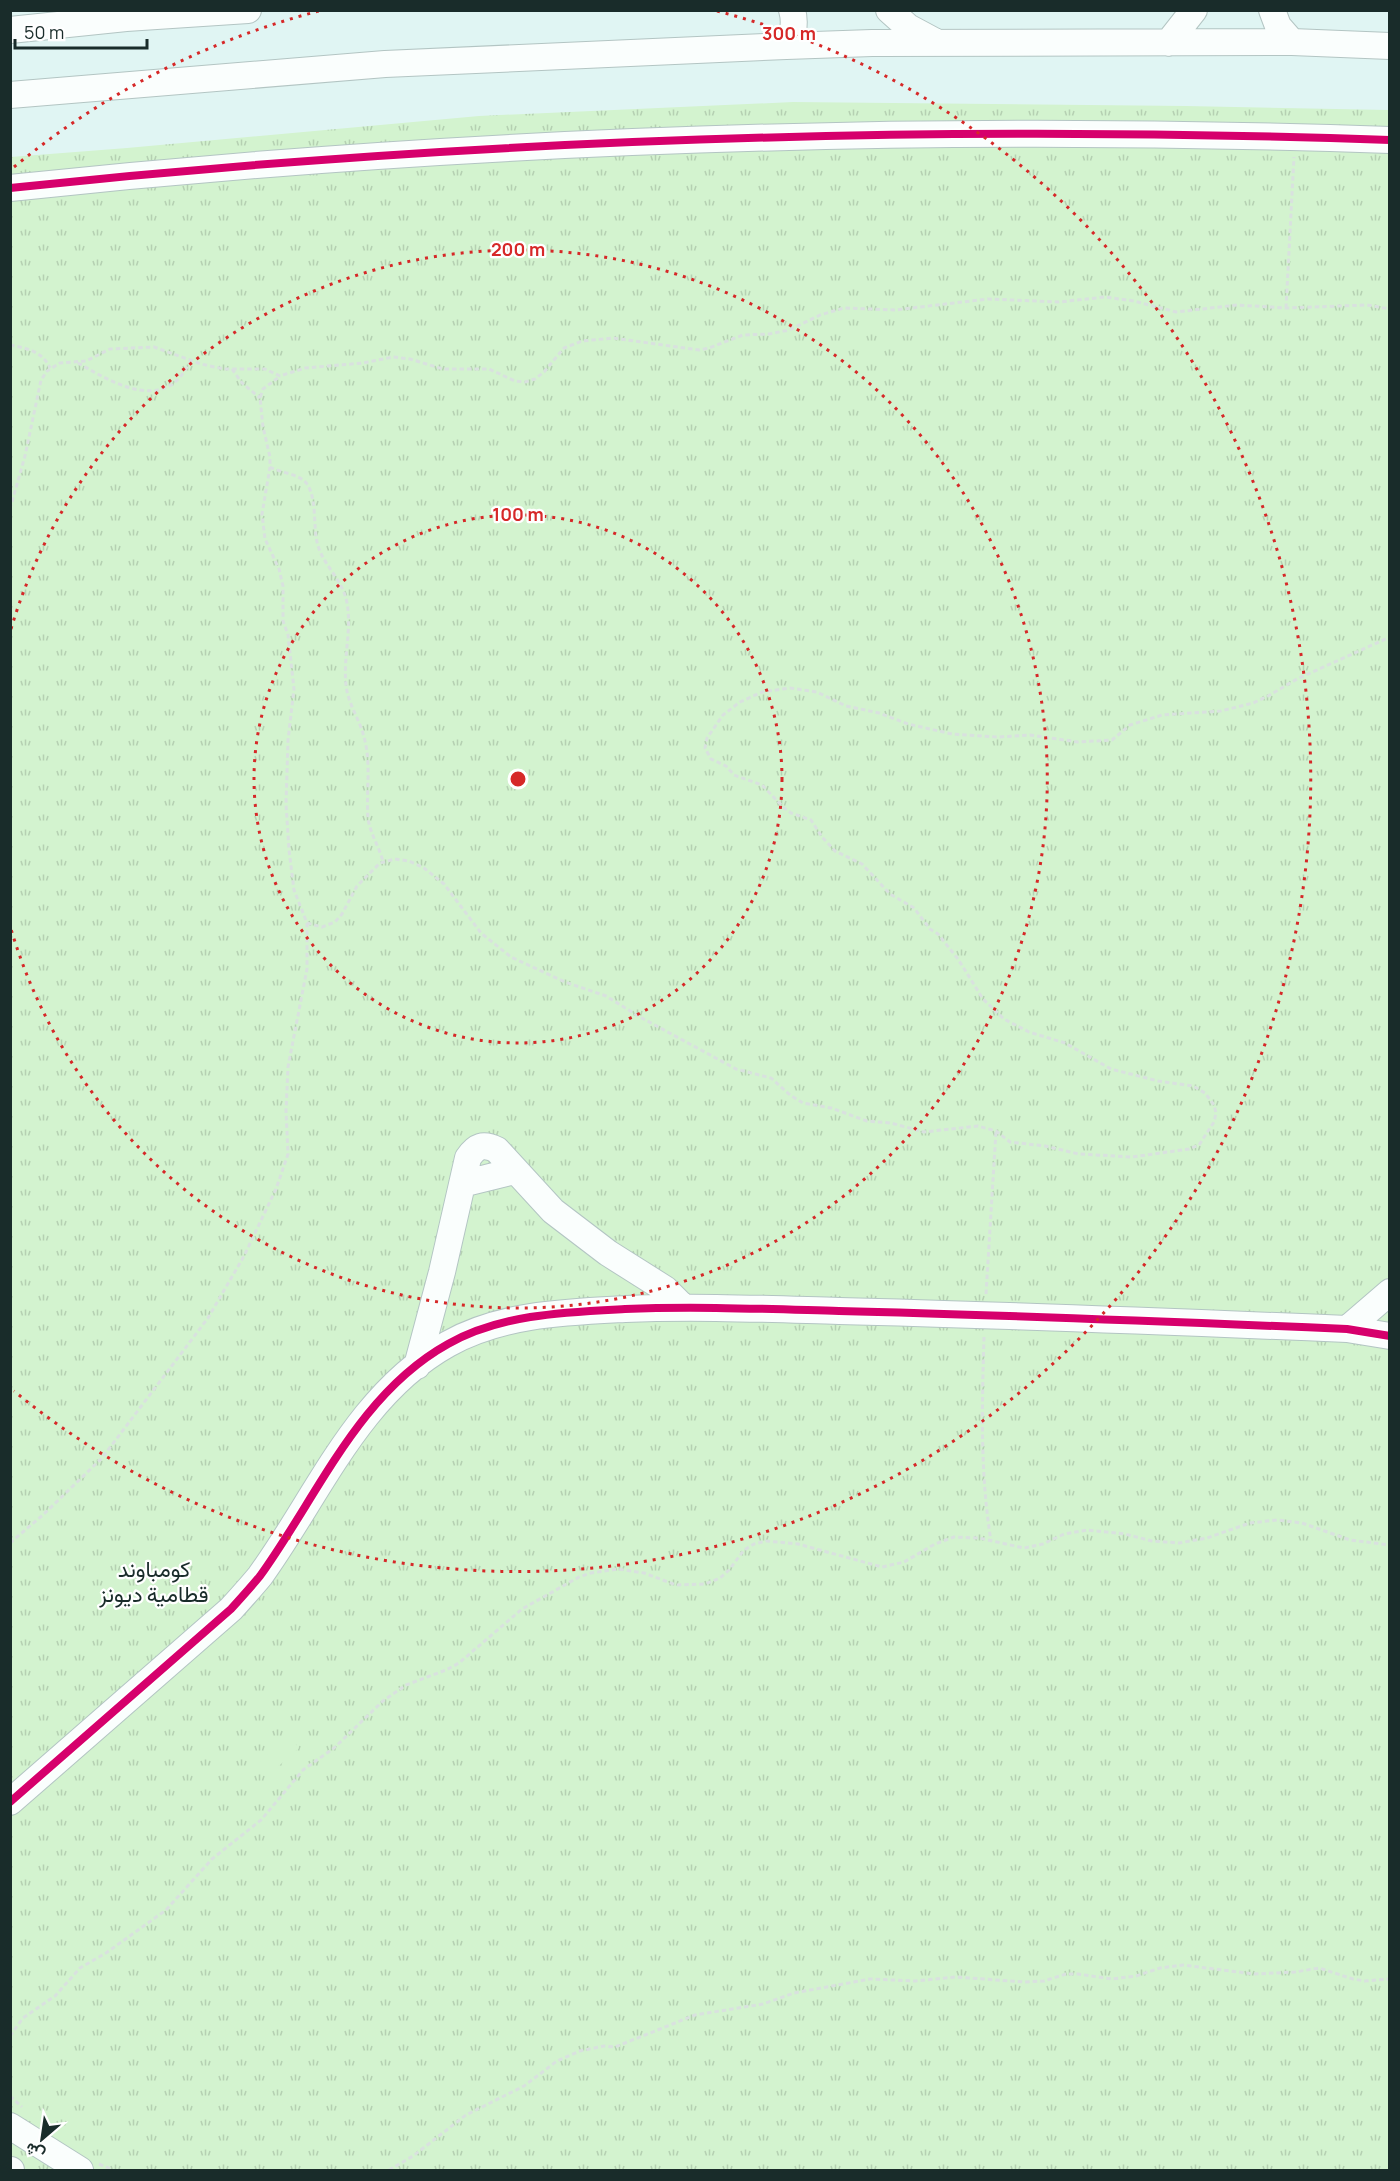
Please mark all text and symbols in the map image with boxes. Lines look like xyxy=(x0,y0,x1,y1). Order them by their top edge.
scale bar xyxy=(15,12,147,50)
text: 50 m xyxy=(24,20,64,44)
text: 300 m xyxy=(762,21,816,45)
text: 200 m xyxy=(491,237,545,261)
text: 100 m xyxy=(492,502,544,526)
centre of rings xyxy=(508,769,528,789)
district label: كومباوند قطامية ديونز xyxy=(98,1554,209,1609)
north arrow xyxy=(12,2109,72,2169)
text: ش xyxy=(21,2138,48,2166)

